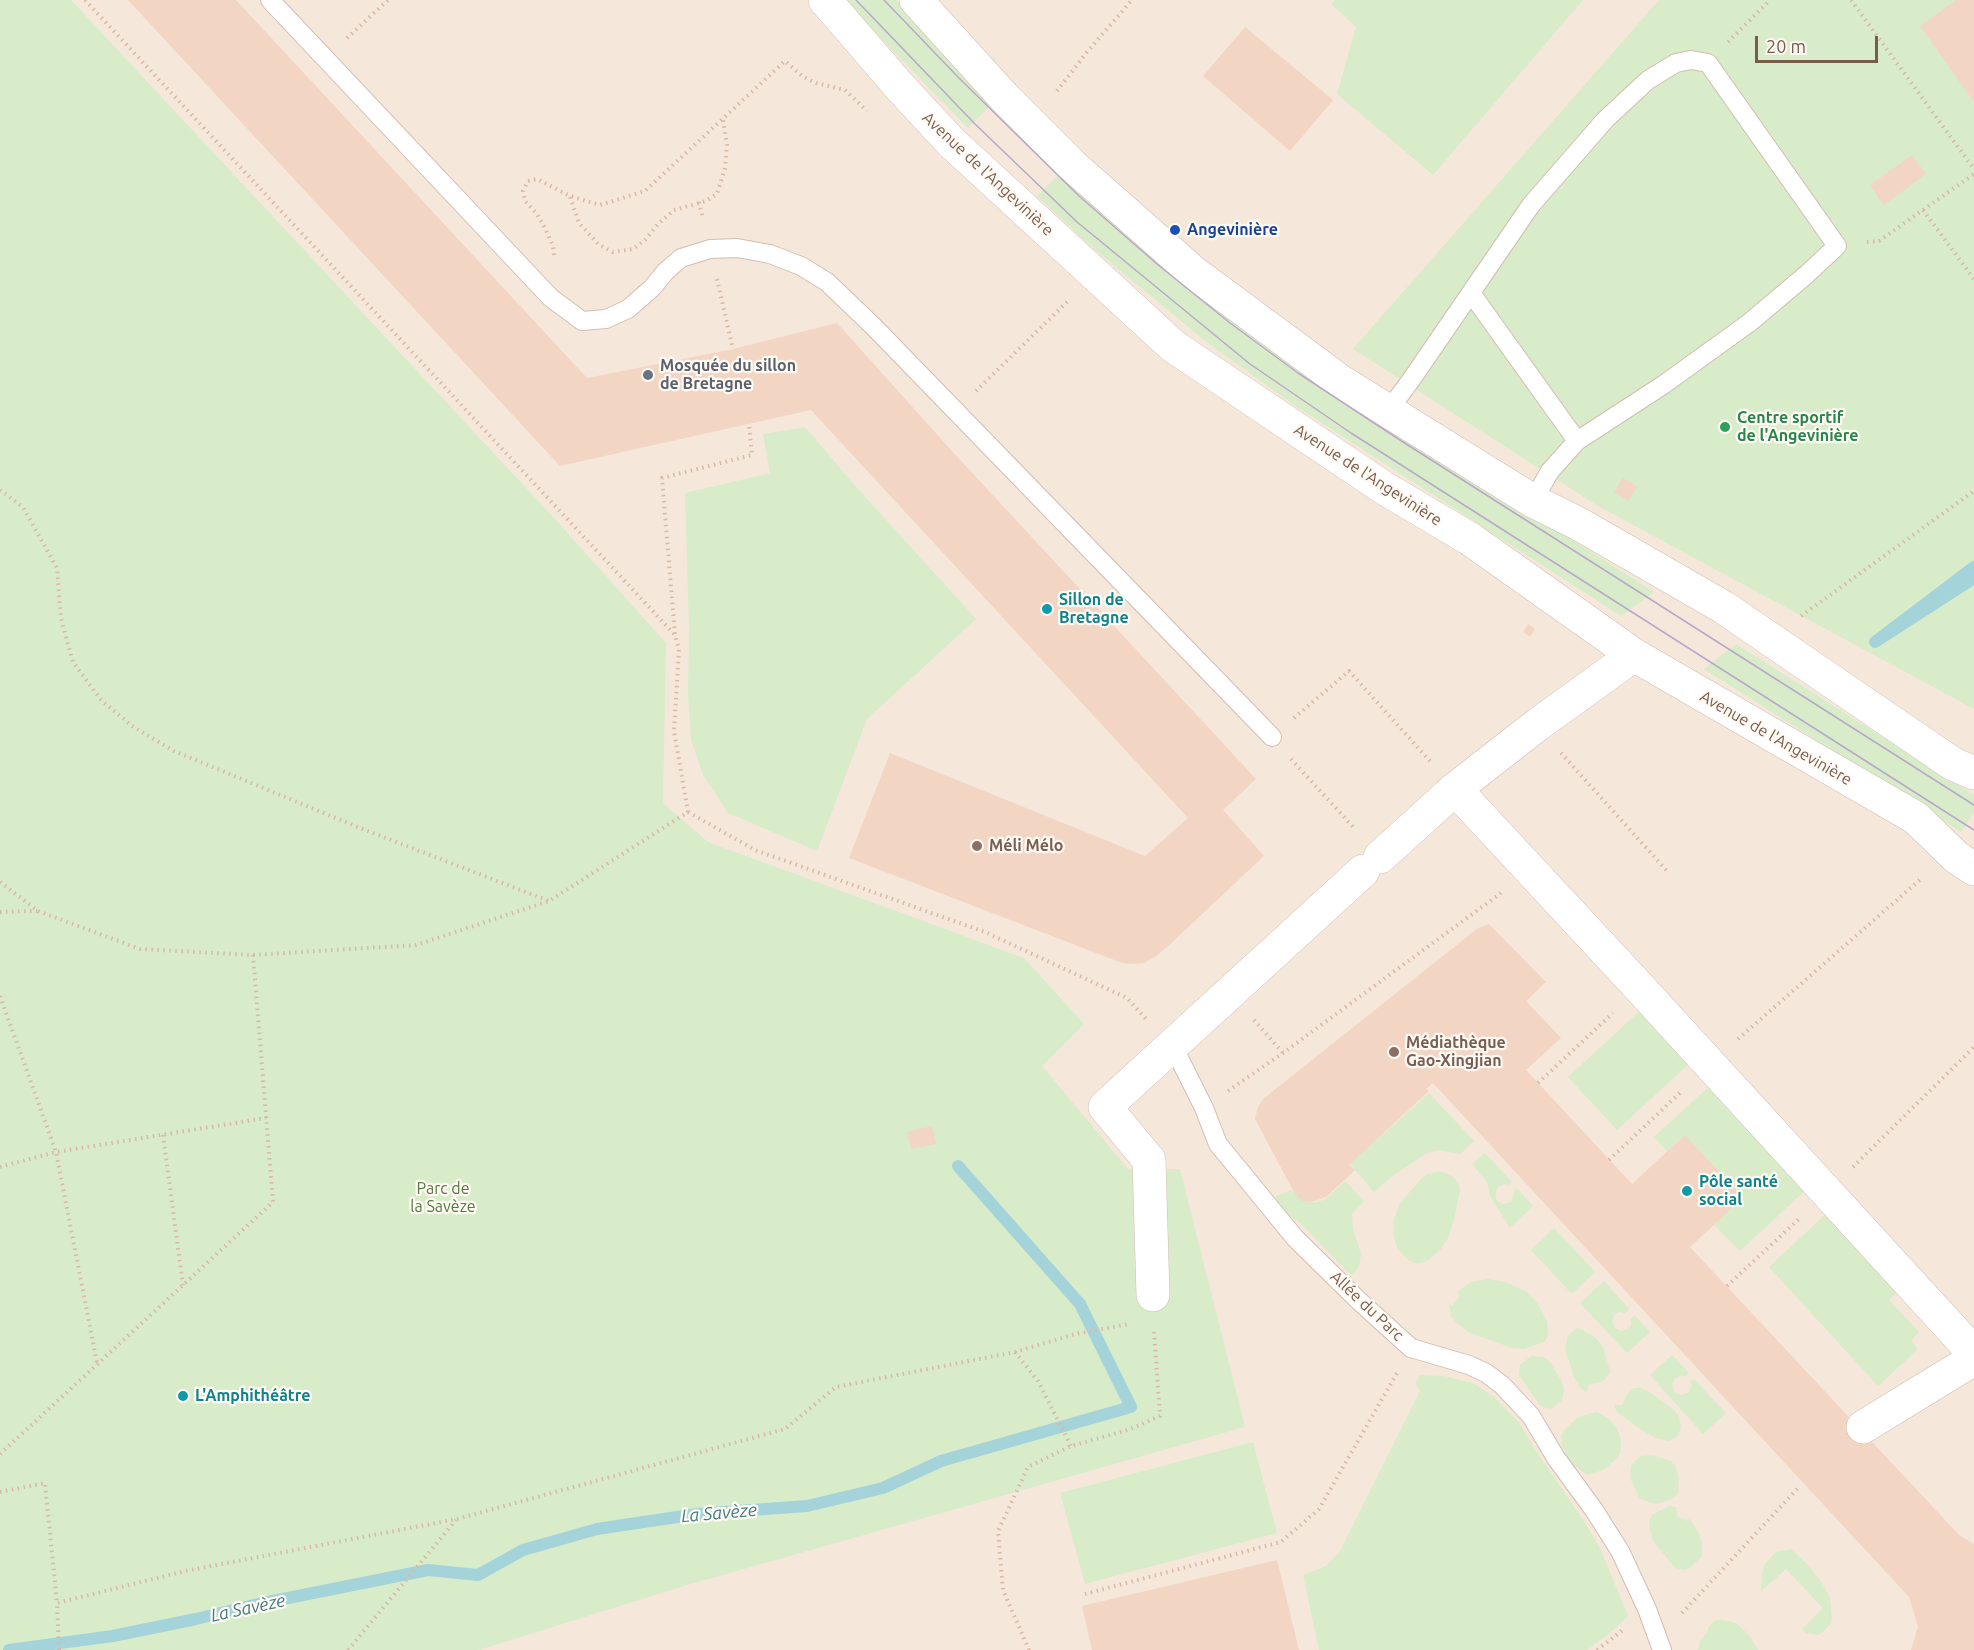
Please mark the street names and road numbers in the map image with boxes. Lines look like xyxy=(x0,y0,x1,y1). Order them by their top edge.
street label: Avenue de l'Angevinière xyxy=(918,108,1058,240)
street label: Avenue de l'Angevinière xyxy=(1290,420,1446,530)
street label: Avenue de l'Angevinière xyxy=(1697,687,1855,789)
street label: Allée du Parc xyxy=(1326,1267,1408,1345)

